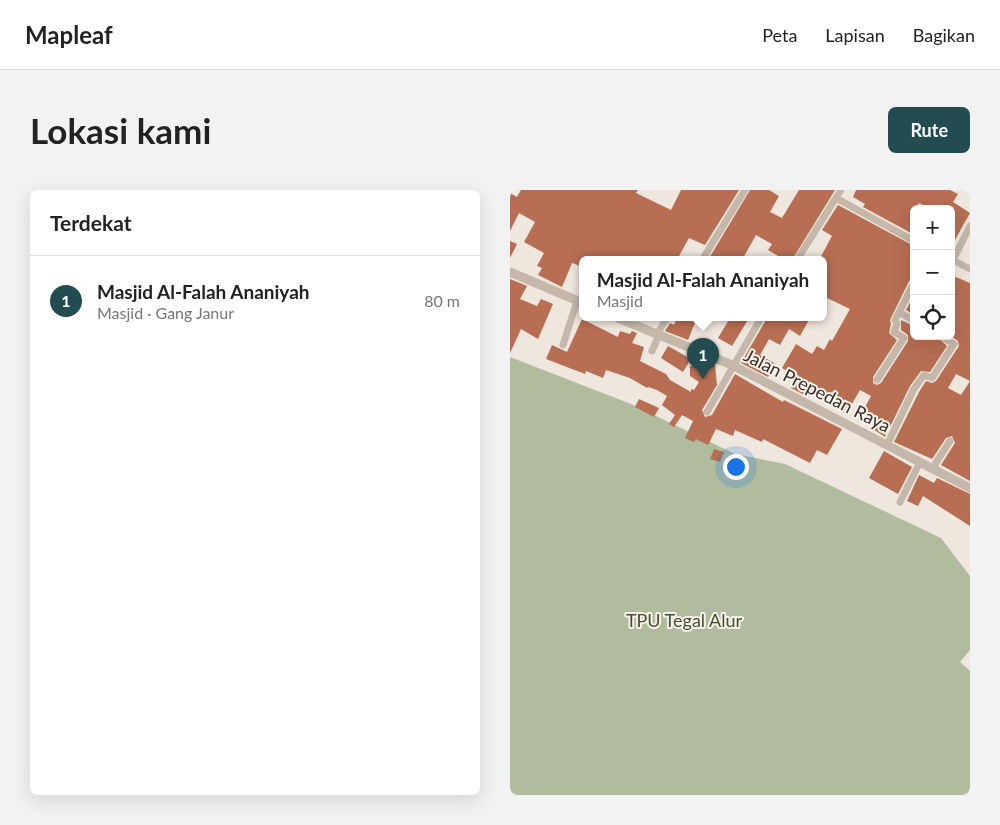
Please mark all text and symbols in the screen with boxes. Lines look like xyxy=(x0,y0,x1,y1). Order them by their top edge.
text: Mapleaf xyxy=(25,20,113,49)
text: Peta xyxy=(762,24,797,46)
text: Lapisan xyxy=(825,24,885,46)
text: Bagikan xyxy=(913,24,975,46)
button: Rute xyxy=(888,107,970,153)
text: Lokasi kami xyxy=(30,109,211,151)
map controls xyxy=(910,205,955,340)
button: + xyxy=(910,205,955,250)
text: Terdekat xyxy=(50,210,132,235)
button: − xyxy=(910,250,955,295)
popup xyxy=(579,256,827,321)
text: Masjid Al-Falah Ananiyah xyxy=(597,268,809,291)
text: Masjid Al-Falah Ananiyah xyxy=(97,280,310,303)
text: 1 xyxy=(61,291,71,310)
text: 80 m xyxy=(424,291,460,310)
text: Masjid xyxy=(597,291,643,310)
button: locate xyxy=(910,295,955,340)
text: Masjid · Gang Janur xyxy=(97,303,234,322)
pin: 1 xyxy=(687,338,719,379)
street label: Jalan Prepedan Raya xyxy=(740,344,894,437)
your location xyxy=(723,454,749,480)
park label: TPU Tegal Alur xyxy=(626,609,743,631)

